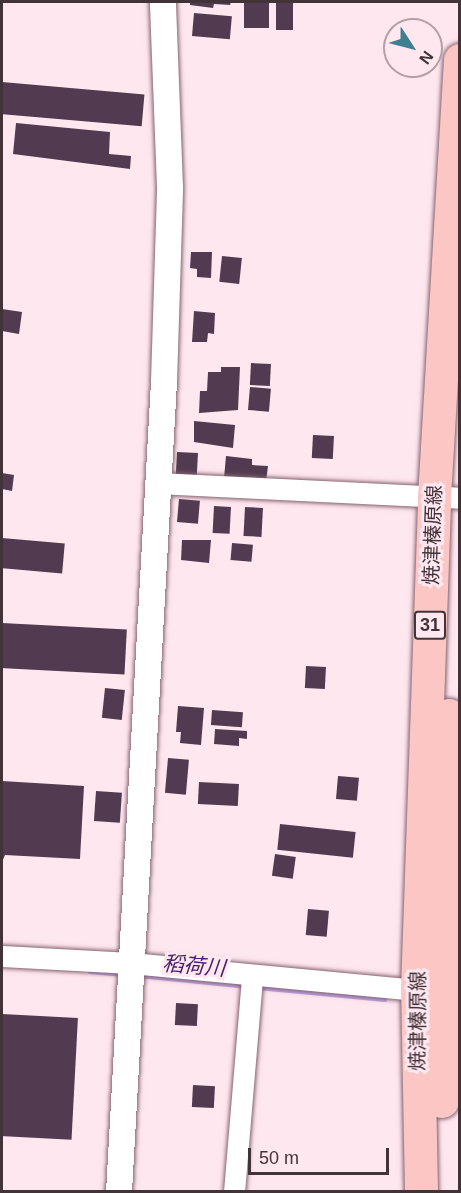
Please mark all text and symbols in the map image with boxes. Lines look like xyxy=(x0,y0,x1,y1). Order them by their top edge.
north arrow xyxy=(383,18,443,78)
text: N xyxy=(416,48,437,67)
street label: 焼津榛原線 xyxy=(419,485,447,585)
road number: 31 xyxy=(414,610,446,640)
water label: 稻荷川 xyxy=(162,951,226,981)
street label: 焼津榛原線 xyxy=(406,971,430,1071)
scale bar xyxy=(251,1136,392,1174)
text: 50 m xyxy=(259,1148,299,1168)

